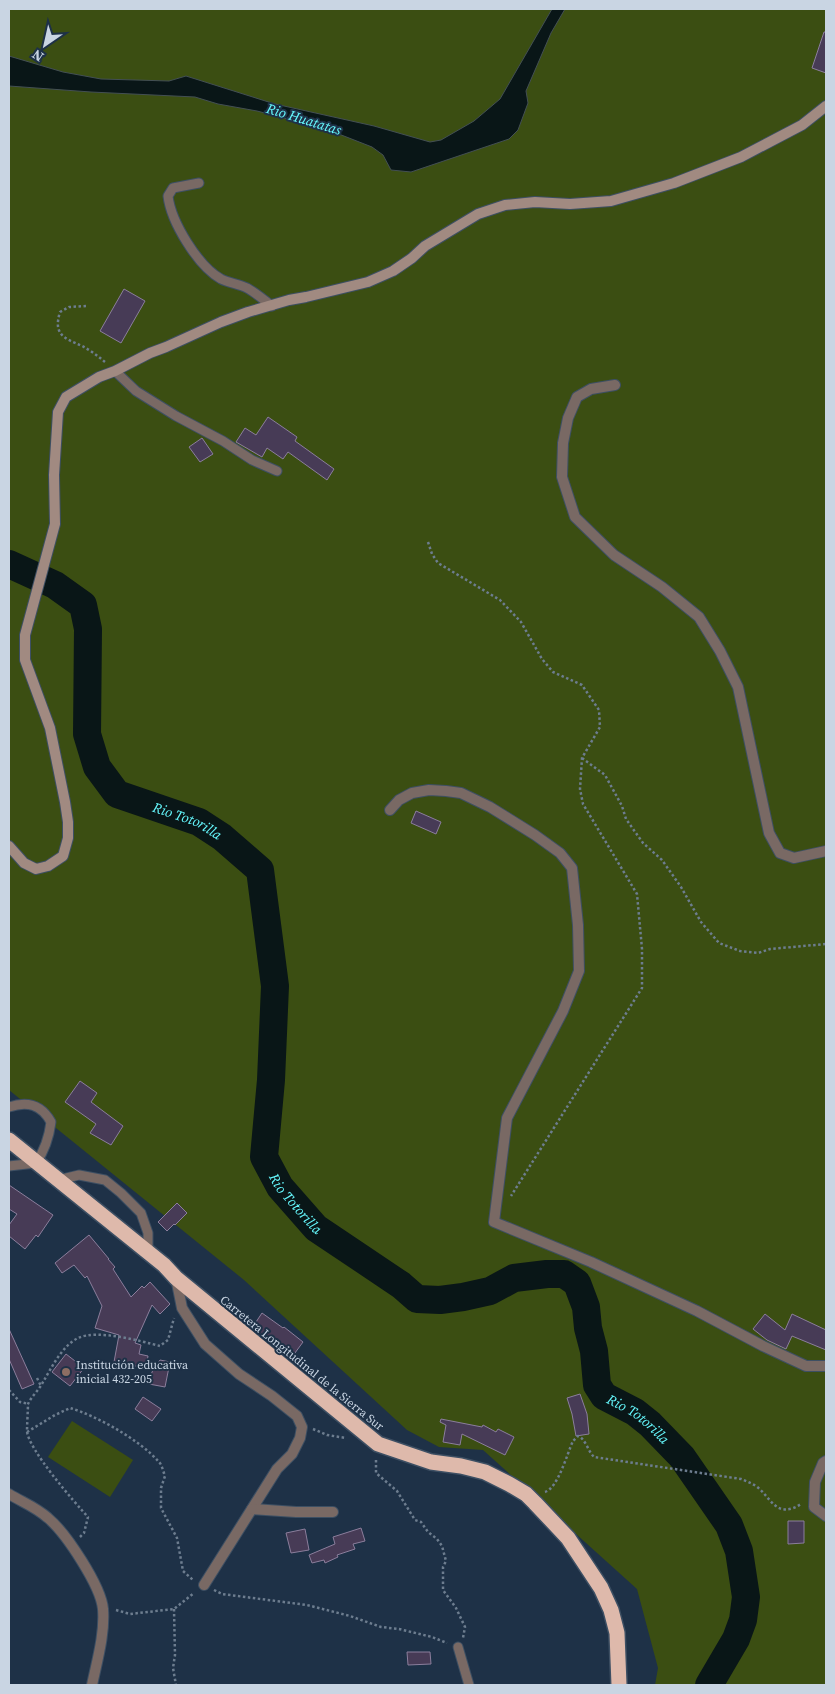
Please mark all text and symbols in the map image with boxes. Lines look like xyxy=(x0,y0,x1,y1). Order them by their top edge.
north arrow xyxy=(20,20,70,70)
text: N xyxy=(28,45,48,67)
water label: Rio Huatatas xyxy=(263,98,345,140)
water label: Rio Totorilla xyxy=(149,797,227,845)
water label: Rio Totorilla xyxy=(264,1169,326,1240)
street label: Carretera Longitudinal de la Sierra Sur xyxy=(217,1292,387,1434)
place label: Institución educativa inicial 432-205 xyxy=(76,1357,189,1387)
marker: Institución educativa inicial 432-205 xyxy=(60,1366,72,1378)
water label: Rio Totorilla xyxy=(603,1389,675,1449)

